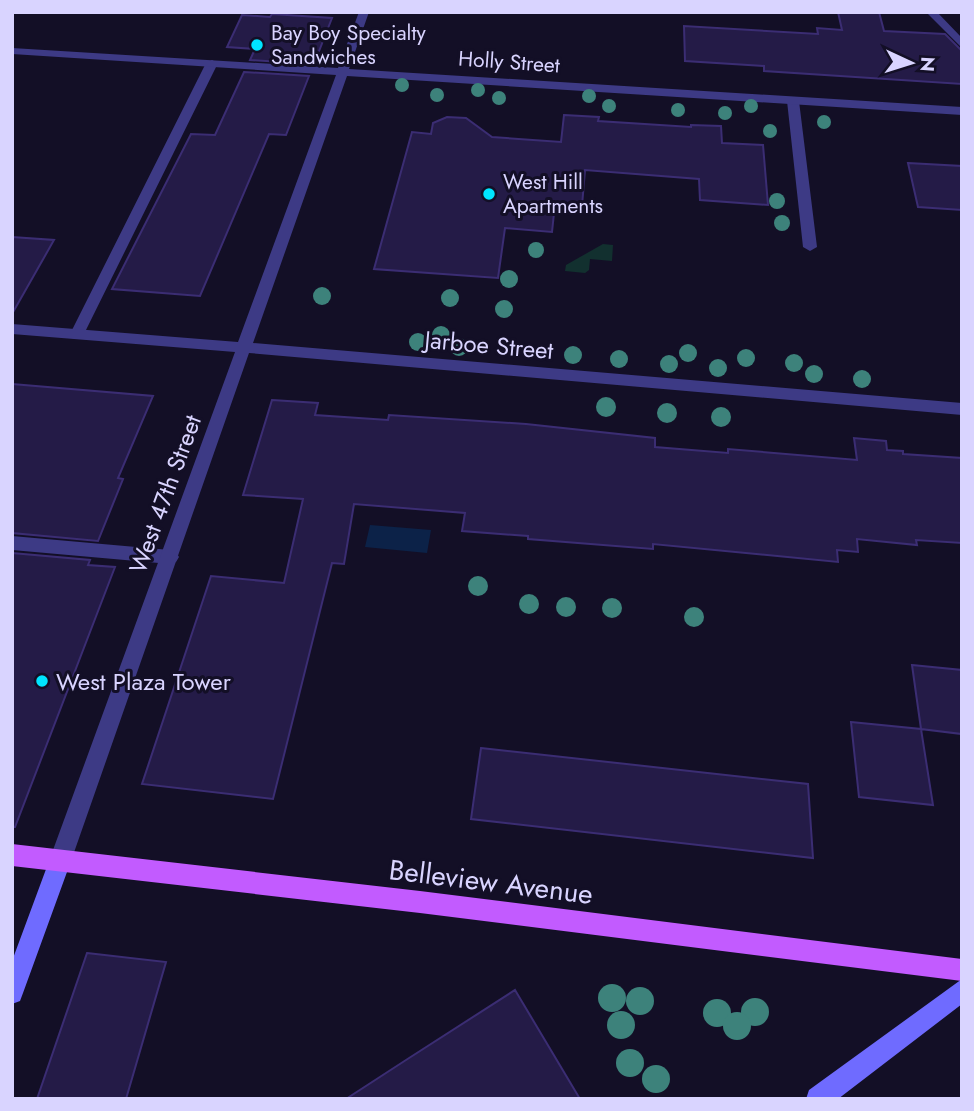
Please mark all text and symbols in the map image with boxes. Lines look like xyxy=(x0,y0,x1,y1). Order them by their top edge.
place label: Bay Boy Specialty Sandwiches xyxy=(271,18,426,72)
north arrow xyxy=(876,28,946,98)
marker: Bay Boy Specialty Sandwiches xyxy=(249,37,265,53)
street label: Holly Street xyxy=(457,43,561,81)
text: N xyxy=(913,56,941,73)
place label: West Hill Apartments xyxy=(503,167,603,221)
marker: West Hill Apartments xyxy=(481,186,497,202)
street label: Jarboe Street xyxy=(420,322,555,368)
street label: West 47th Street xyxy=(120,410,210,578)
place label: West Plaza Tower xyxy=(56,664,232,699)
marker: West Plaza Tower xyxy=(34,673,50,689)
street label: Belleview Avenue xyxy=(387,849,595,915)

